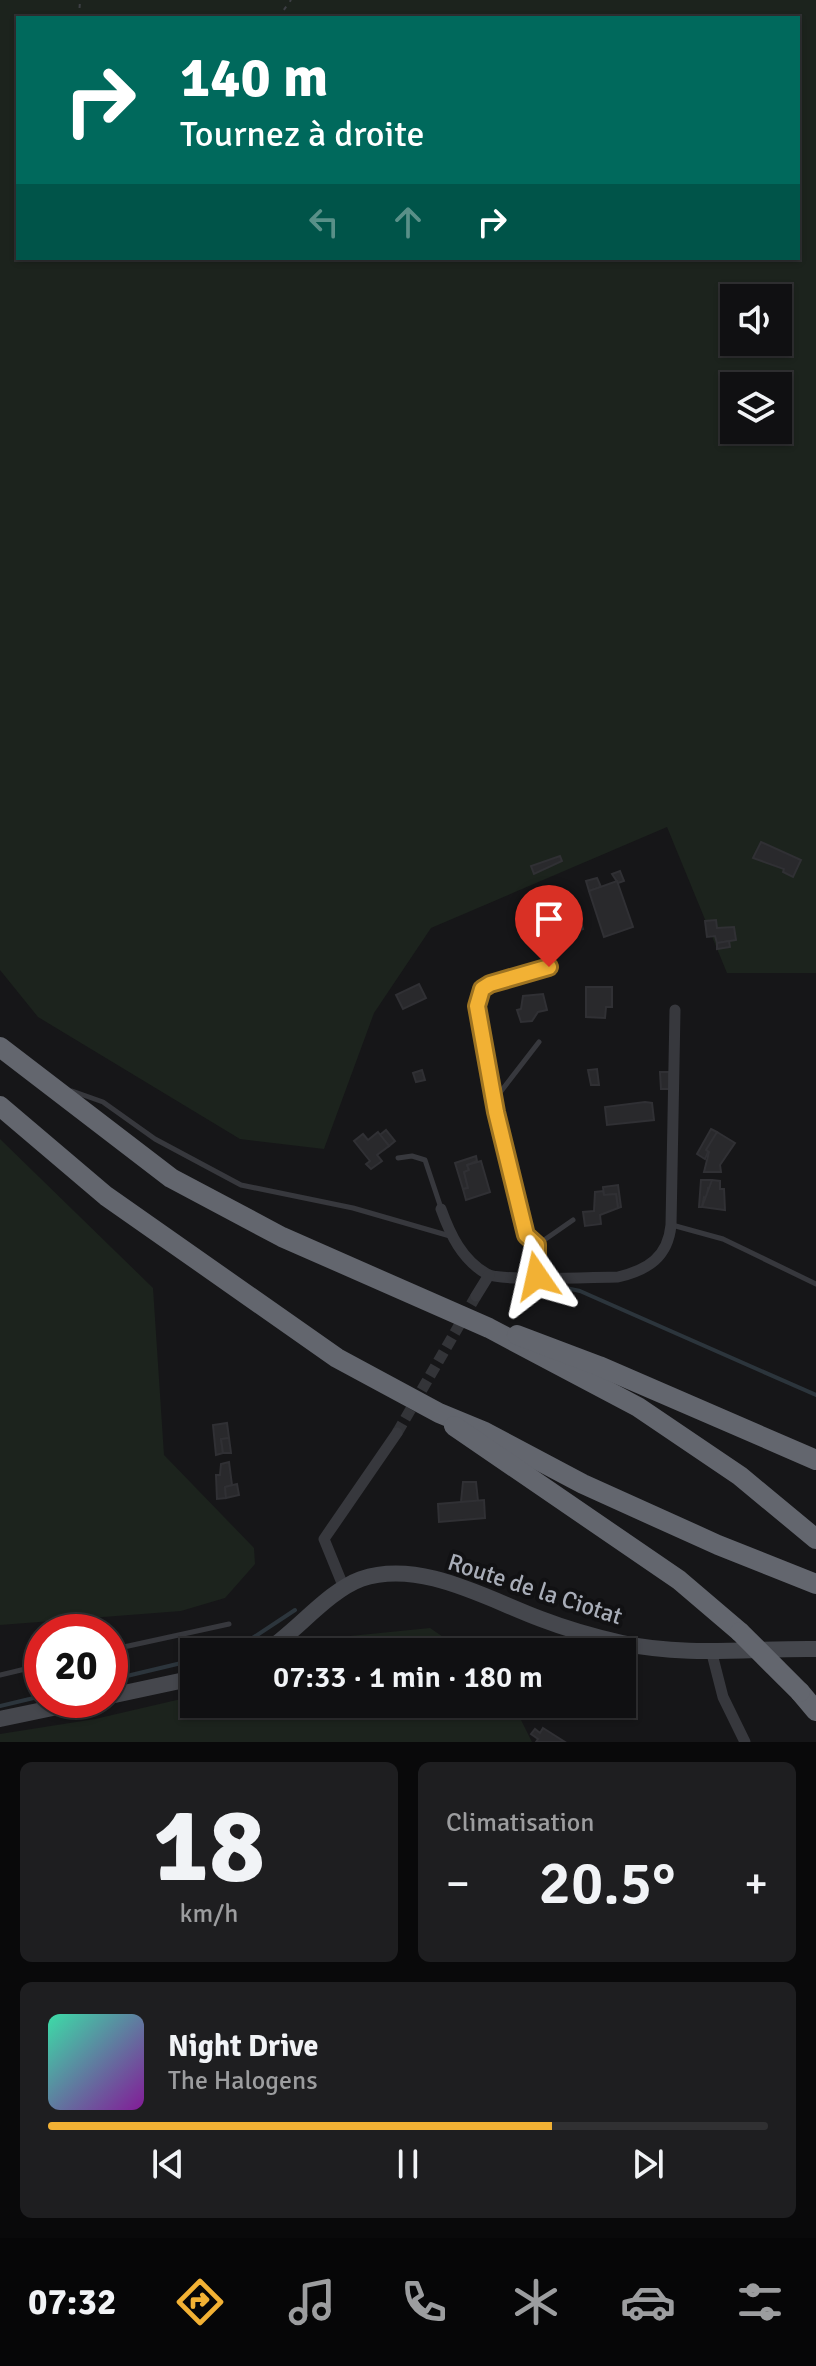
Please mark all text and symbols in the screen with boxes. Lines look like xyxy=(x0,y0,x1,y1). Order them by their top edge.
text: 140 m xyxy=(180,43,328,112)
icon: right xyxy=(48,48,152,152)
text: Tournez à droite xyxy=(180,112,424,157)
icon: left xyxy=(302,200,346,244)
icon: ahead xyxy=(386,200,430,244)
icon: right xyxy=(470,200,514,244)
map controls xyxy=(720,284,792,444)
button: sound xyxy=(720,284,792,356)
button: layers xyxy=(720,372,792,444)
pin xyxy=(515,885,583,967)
icon: arrive xyxy=(527,897,571,941)
position arrow xyxy=(495,1234,579,1318)
street label: Route de la Ciotat xyxy=(444,1547,626,1631)
speed limit sign: 20 xyxy=(24,1614,128,1718)
text: 07:33 · 1 min · 180 m xyxy=(273,1659,543,1696)
text: 18 xyxy=(153,1782,265,1910)
text: Climatisation xyxy=(446,1807,595,1839)
text: 20.5° xyxy=(539,1847,675,1921)
text: − xyxy=(446,1857,470,1911)
text: + xyxy=(744,1857,768,1911)
text: km/h xyxy=(180,1898,238,1930)
text: Night Drive xyxy=(168,2028,318,2065)
text: The Halogens xyxy=(168,2065,318,2097)
icon: previous xyxy=(146,2142,190,2186)
icon: pause xyxy=(386,2142,430,2186)
icon: next xyxy=(626,2142,670,2186)
icon: directions xyxy=(172,2274,228,2330)
icon: music xyxy=(284,2274,340,2330)
icon: phone xyxy=(396,2274,452,2330)
icon: climate xyxy=(508,2274,564,2330)
icon: car xyxy=(620,2274,676,2330)
icon: filters xyxy=(732,2274,788,2330)
text: 07:32 xyxy=(28,2280,116,2325)

